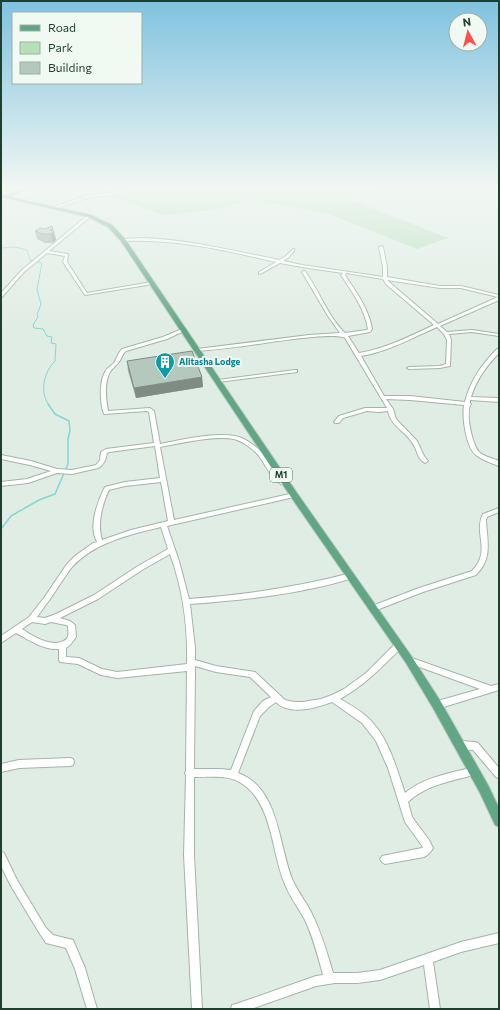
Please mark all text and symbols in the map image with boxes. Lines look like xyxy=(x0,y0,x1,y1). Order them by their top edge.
legend xyxy=(12,12,142,84)
north arrow xyxy=(448,12,488,52)
text: N xyxy=(462,15,472,29)
text: Road xyxy=(48,20,76,34)
text: Park xyxy=(48,40,74,54)
text: Building xyxy=(48,60,92,74)
building icon: Alitasha Lodge xyxy=(154,351,176,379)
place label: Alitasha Lodge xyxy=(179,356,241,367)
road number: M1 xyxy=(270,468,292,482)

